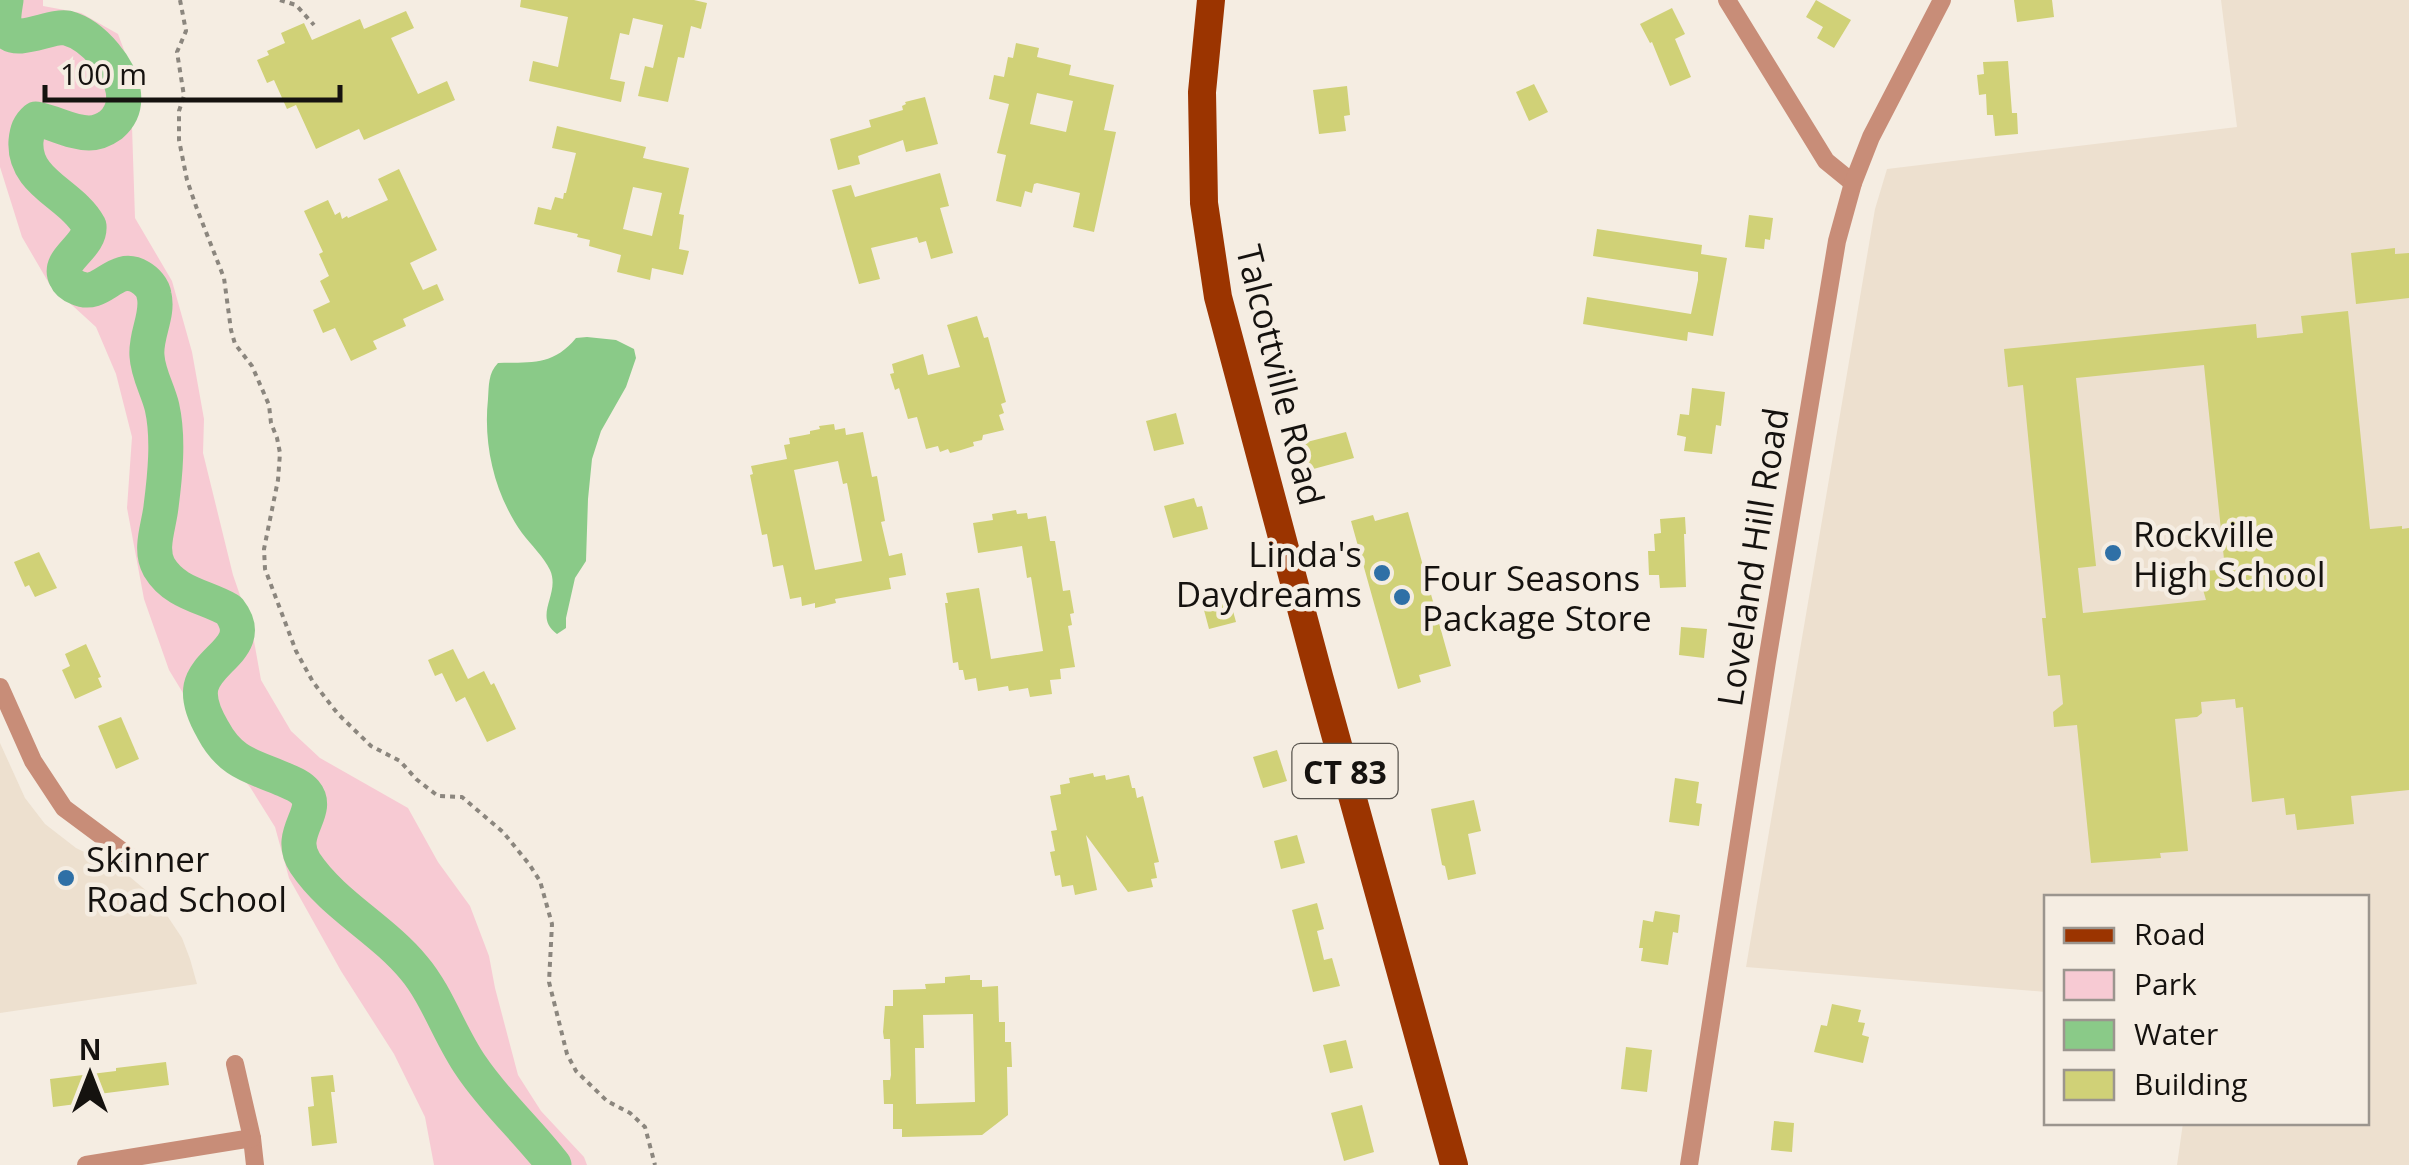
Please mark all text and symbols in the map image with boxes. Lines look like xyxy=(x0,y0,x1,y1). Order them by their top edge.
scale bar xyxy=(45,40,340,102)
text: 100 m xyxy=(60,53,147,94)
street label: Talcottville Road xyxy=(1226,240,1336,510)
street label: Loveland Hill Road xyxy=(1705,404,1799,710)
place label: Rockville High School xyxy=(2133,510,2326,597)
place label: Linda's Daydreams xyxy=(1176,530,1362,617)
marker: Rockville High School xyxy=(2102,542,2124,564)
place label: Four Seasons Package Store xyxy=(1422,554,1652,641)
marker: Linda's Daydreams xyxy=(1371,562,1393,584)
marker: Four Seasons Package Store xyxy=(1391,586,1413,608)
road number: CT 83 xyxy=(1292,744,1398,798)
place label: Skinner Road School xyxy=(86,835,287,922)
marker: Skinner Road School xyxy=(55,867,77,889)
legend xyxy=(2044,895,2369,1125)
text: Road xyxy=(2134,913,2206,954)
text: Park xyxy=(2134,963,2197,1004)
text: Water xyxy=(2134,1013,2218,1054)
north arrow xyxy=(40,1025,140,1125)
text: N xyxy=(79,1030,101,1068)
text: Building xyxy=(2134,1063,2248,1104)

